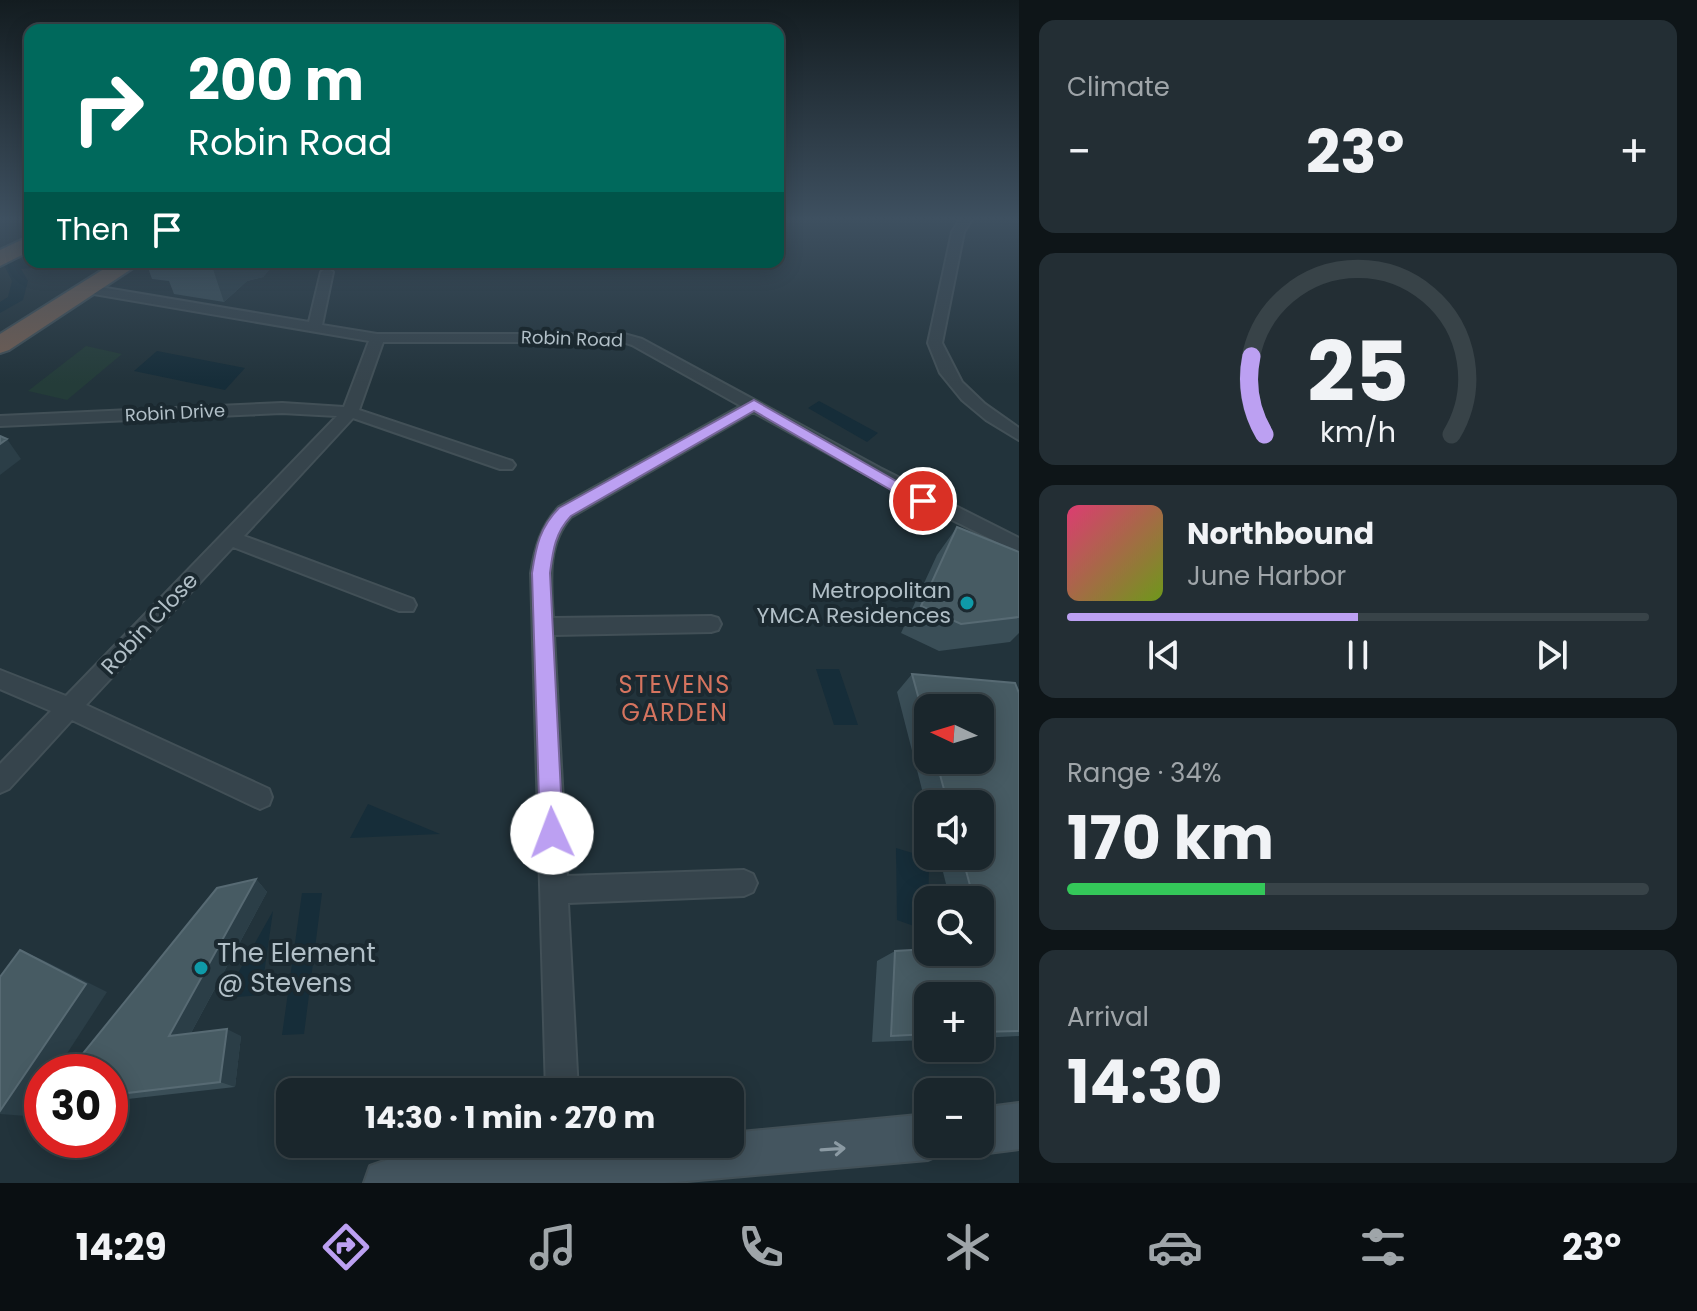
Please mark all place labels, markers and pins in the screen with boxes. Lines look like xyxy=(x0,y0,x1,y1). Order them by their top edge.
pin xyxy=(889,467,957,535)
place label: Metropolitan YMCA Residences xyxy=(757,575,951,631)
marker: Metropolitan YMCA Residences xyxy=(958,594,976,612)
place label: The Element @ Stevens xyxy=(217,935,376,1001)
marker: The Element @ Stevens xyxy=(192,959,210,977)

